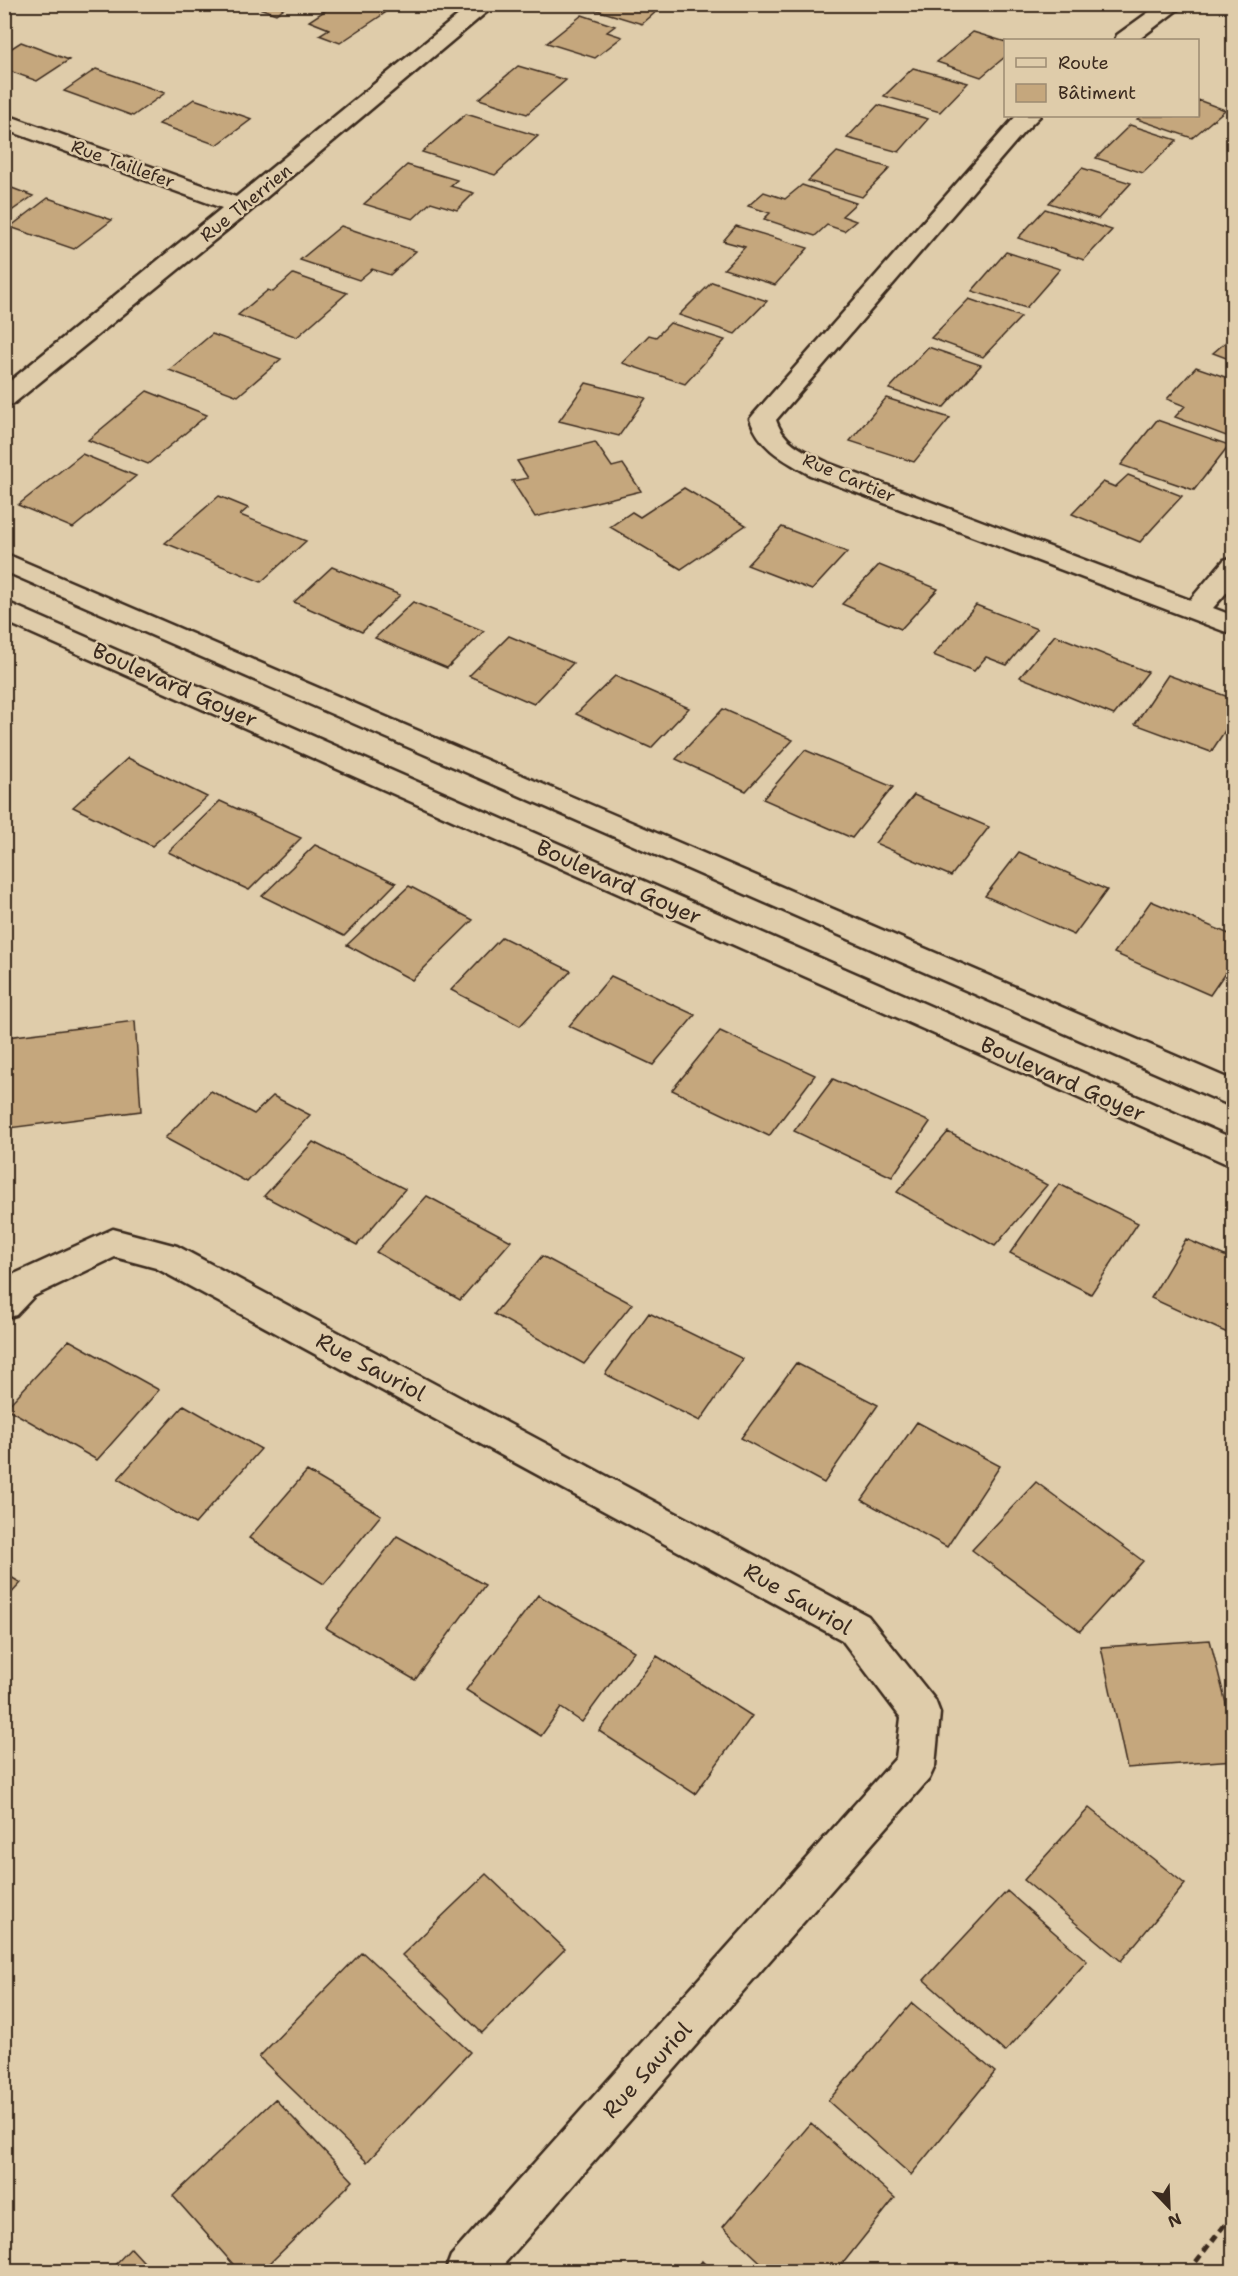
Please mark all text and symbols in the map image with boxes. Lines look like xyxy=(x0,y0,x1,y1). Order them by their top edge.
legend xyxy=(1004,39,1199,117)
text: Route xyxy=(1058,51,1109,75)
text: Bâtiment xyxy=(1058,81,1136,105)
street label: Rue Taillefer xyxy=(68,134,178,194)
street label: Rue Therrien xyxy=(195,159,297,247)
street label: Rue Cartier xyxy=(799,448,899,508)
street label: Boulevard Goyer xyxy=(88,636,262,734)
street label: Boulevard Goyer xyxy=(532,833,706,931)
street label: Boulevard Goyer xyxy=(976,1030,1150,1128)
street label: Rue Sauriol xyxy=(311,1326,431,1408)
street label: Rue Sauriol xyxy=(739,1556,858,1642)
street label: Rue Sauriol xyxy=(596,2015,698,2124)
north arrow xyxy=(1139,2177,1199,2237)
text: N xyxy=(1165,2208,1185,2232)

